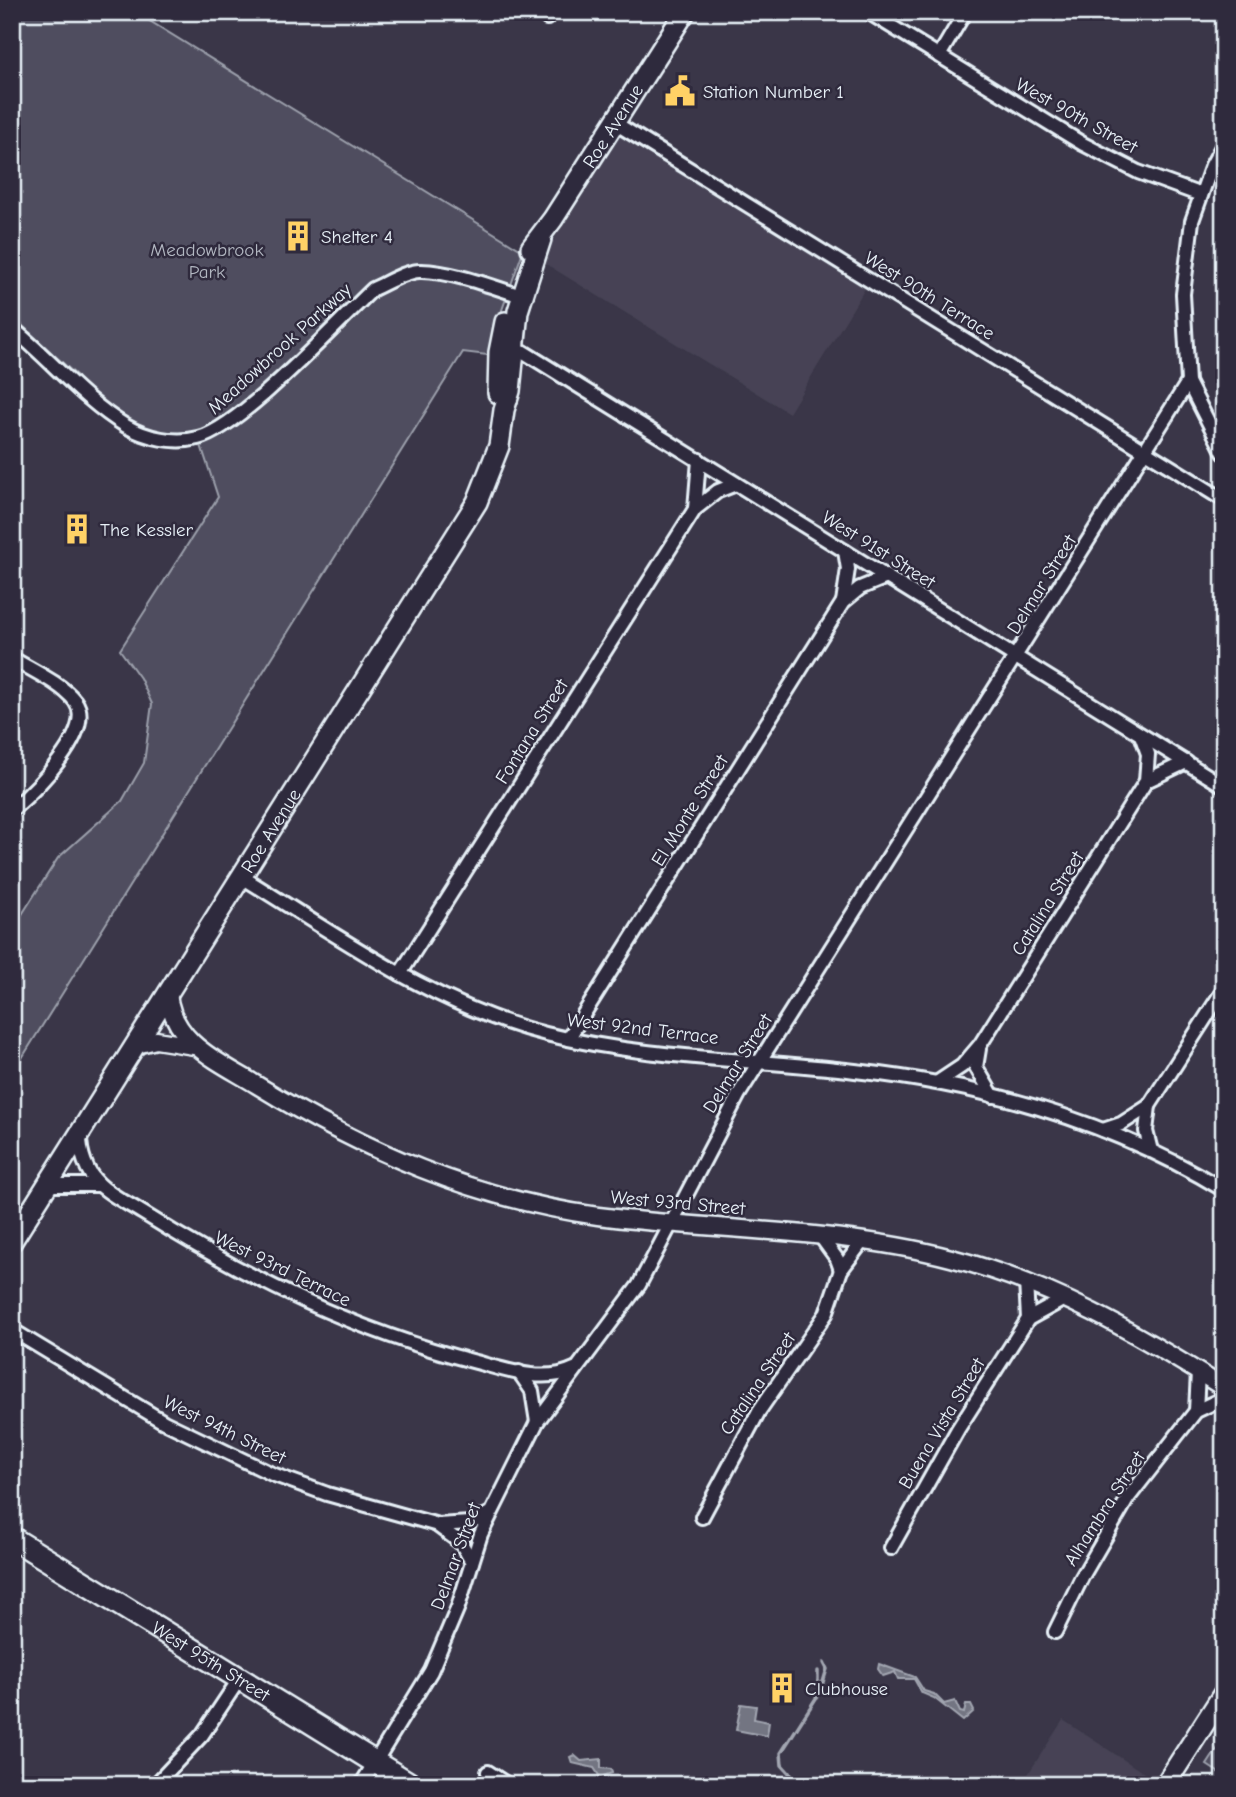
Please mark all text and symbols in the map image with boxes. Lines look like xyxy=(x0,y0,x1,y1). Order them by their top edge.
street label: West 90th Street xyxy=(1012,73,1142,159)
public building icon: Station Number 1 xyxy=(663,74,697,108)
street label: Roe Avenue xyxy=(579,80,648,172)
place label: Station Number 1 xyxy=(703,81,844,103)
building icon: Shelter 4 xyxy=(281,219,315,253)
place label: Shelter 4 xyxy=(321,226,393,248)
park label: Meadowbrook Park xyxy=(150,239,264,283)
street label: West 90th Terrace xyxy=(860,247,999,345)
street label: Meadowbrook Parkway xyxy=(203,278,356,419)
street label: West 91st Street xyxy=(818,506,940,594)
building icon: The Kessler xyxy=(60,512,94,546)
place label: The Kessler xyxy=(100,519,194,541)
street label: Delmar Street xyxy=(1003,530,1081,638)
street label: Fontana Street xyxy=(491,675,573,788)
street label: El Monte Street xyxy=(647,750,733,870)
street label: Roe Avenue xyxy=(237,785,306,877)
street label: Catalina Street xyxy=(1007,847,1089,960)
street label: West 92nd Terrace xyxy=(566,1009,720,1049)
street label: Delmar Street xyxy=(699,1009,777,1117)
street label: West 93rd Street xyxy=(610,1186,747,1220)
street label: West 93rd Terrace xyxy=(211,1226,354,1311)
street label: Catalina Street xyxy=(715,1328,800,1439)
street label: Buena Vista Street xyxy=(894,1354,990,1493)
street label: West 94th Street xyxy=(160,1391,290,1469)
street label: Alhambra Street xyxy=(1060,1447,1150,1570)
street label: Delmar Street xyxy=(426,1499,486,1613)
street label: West 95th Street xyxy=(148,1617,274,1707)
building icon: Clubhouse xyxy=(765,1671,799,1705)
place label: Clubhouse xyxy=(805,1678,888,1700)

